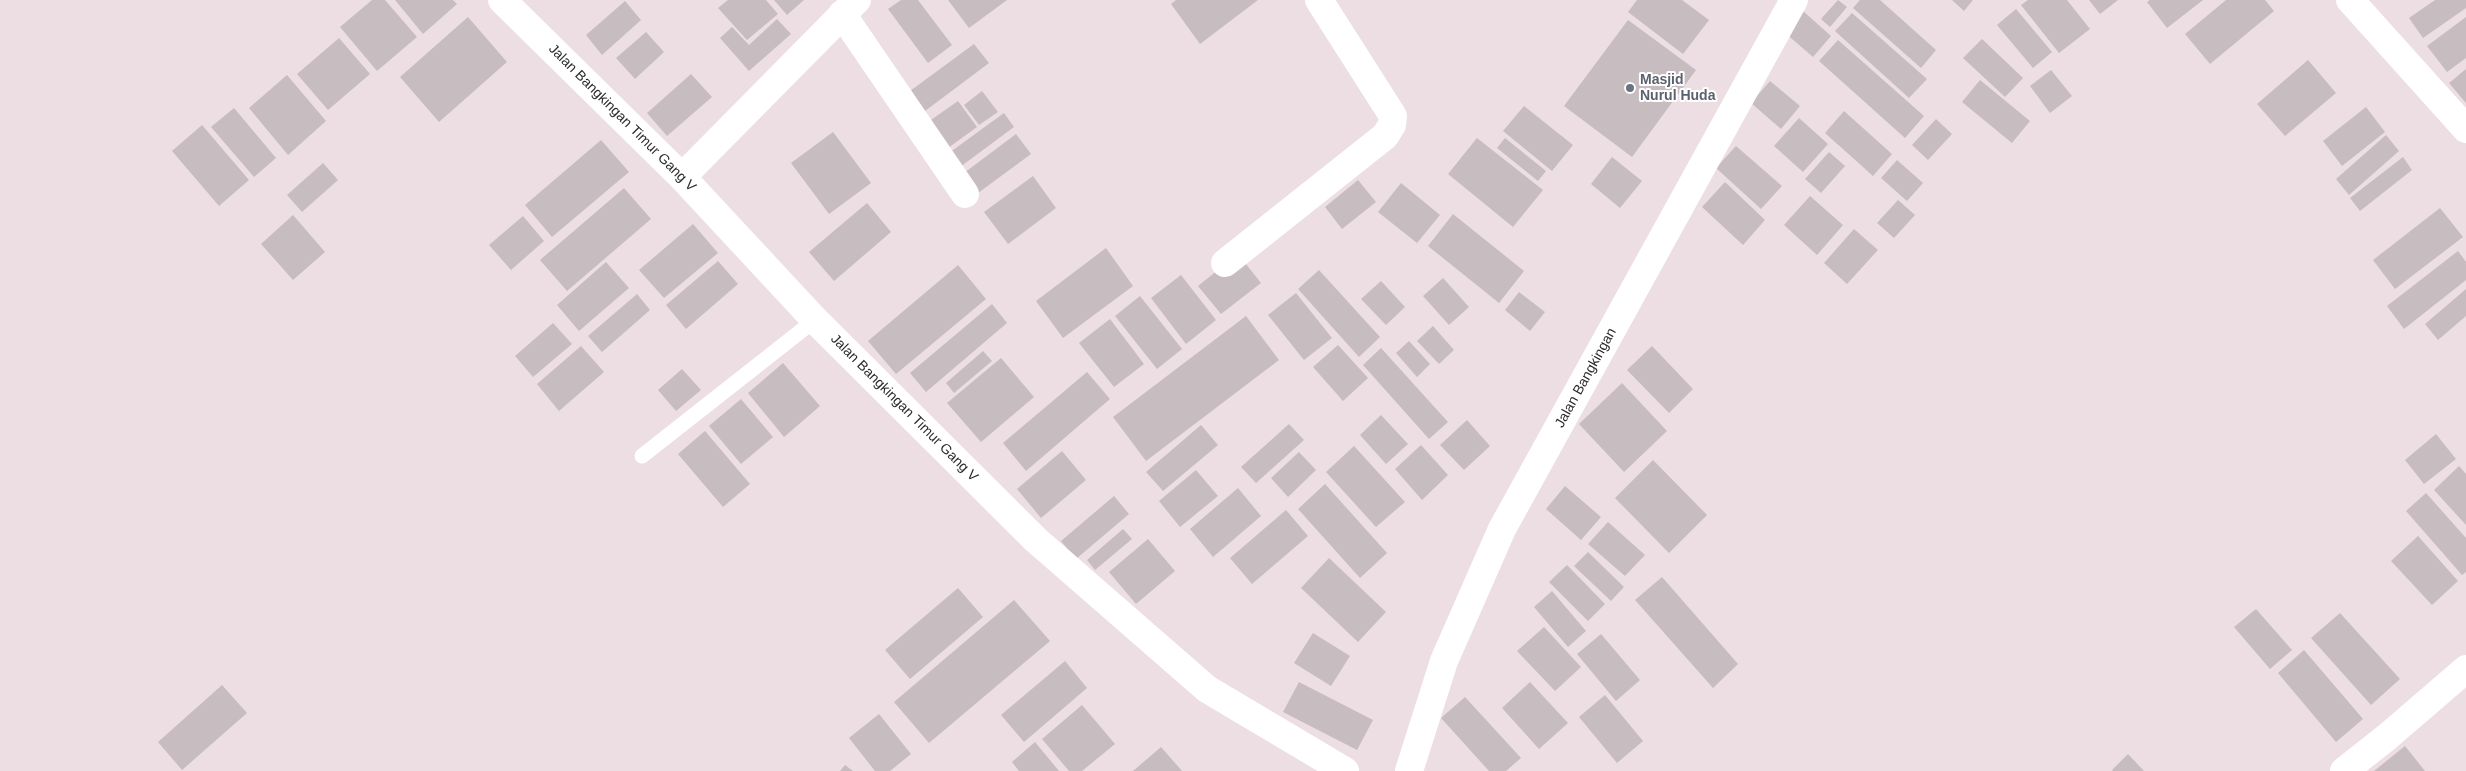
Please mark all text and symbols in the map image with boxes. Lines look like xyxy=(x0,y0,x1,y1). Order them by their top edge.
street label: Jalan Bangkingan Timur Gang V xyxy=(545,41,699,195)
place label: Masjid Nurul Huda xyxy=(1640,72,1715,104)
marker: Masjid Nurul Huda xyxy=(1624,82,1636,94)
street label: Jalan Bangkingan xyxy=(1552,325,1620,431)
street label: Jalan Bangkingan Timur Gang V xyxy=(827,331,981,485)

